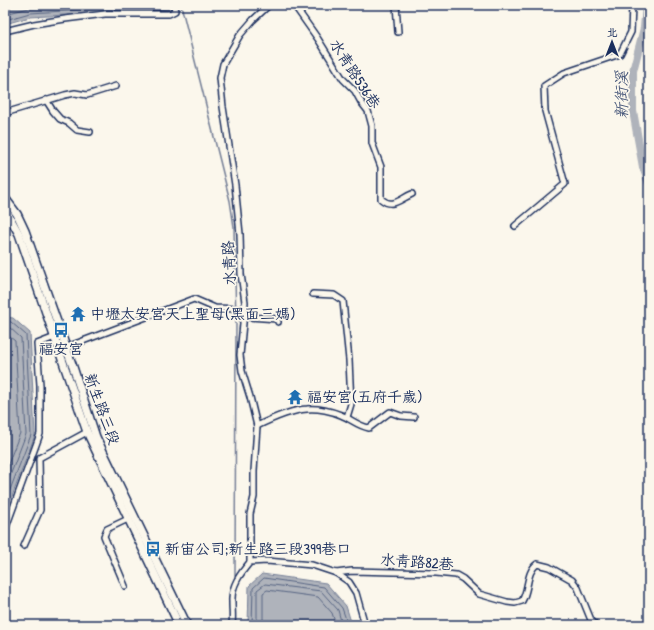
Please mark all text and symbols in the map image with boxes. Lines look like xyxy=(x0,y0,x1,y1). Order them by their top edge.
north arrow xyxy=(592,22,632,62)
text: 北 xyxy=(607,25,618,39)
street label: 水青路536巷 xyxy=(325,35,386,113)
water label: 新街溪 xyxy=(610,70,632,119)
street label: 水青路 xyxy=(217,240,240,286)
place label: 中壢太安宮天上聖母(黑面三媽) xyxy=(90,303,295,324)
temple icon: 中壢太安宮天上聖母(黑面三媽) xyxy=(69,305,87,323)
bus stop icon: 福安宮 xyxy=(52,321,70,339)
place label: 福安宮 xyxy=(38,338,84,359)
street label: 新生路三段 xyxy=(80,370,125,448)
place label: 福安宮(五府千歲) xyxy=(307,386,422,407)
temple icon: 福安宮(五府千歲) xyxy=(286,388,304,406)
place label: 新宙公司;新生路三段399巷口 xyxy=(165,538,351,559)
bus stop icon: 新宙公司;新生路三段399巷口 xyxy=(144,540,162,558)
street label: 水青路82巷 xyxy=(380,548,454,575)

